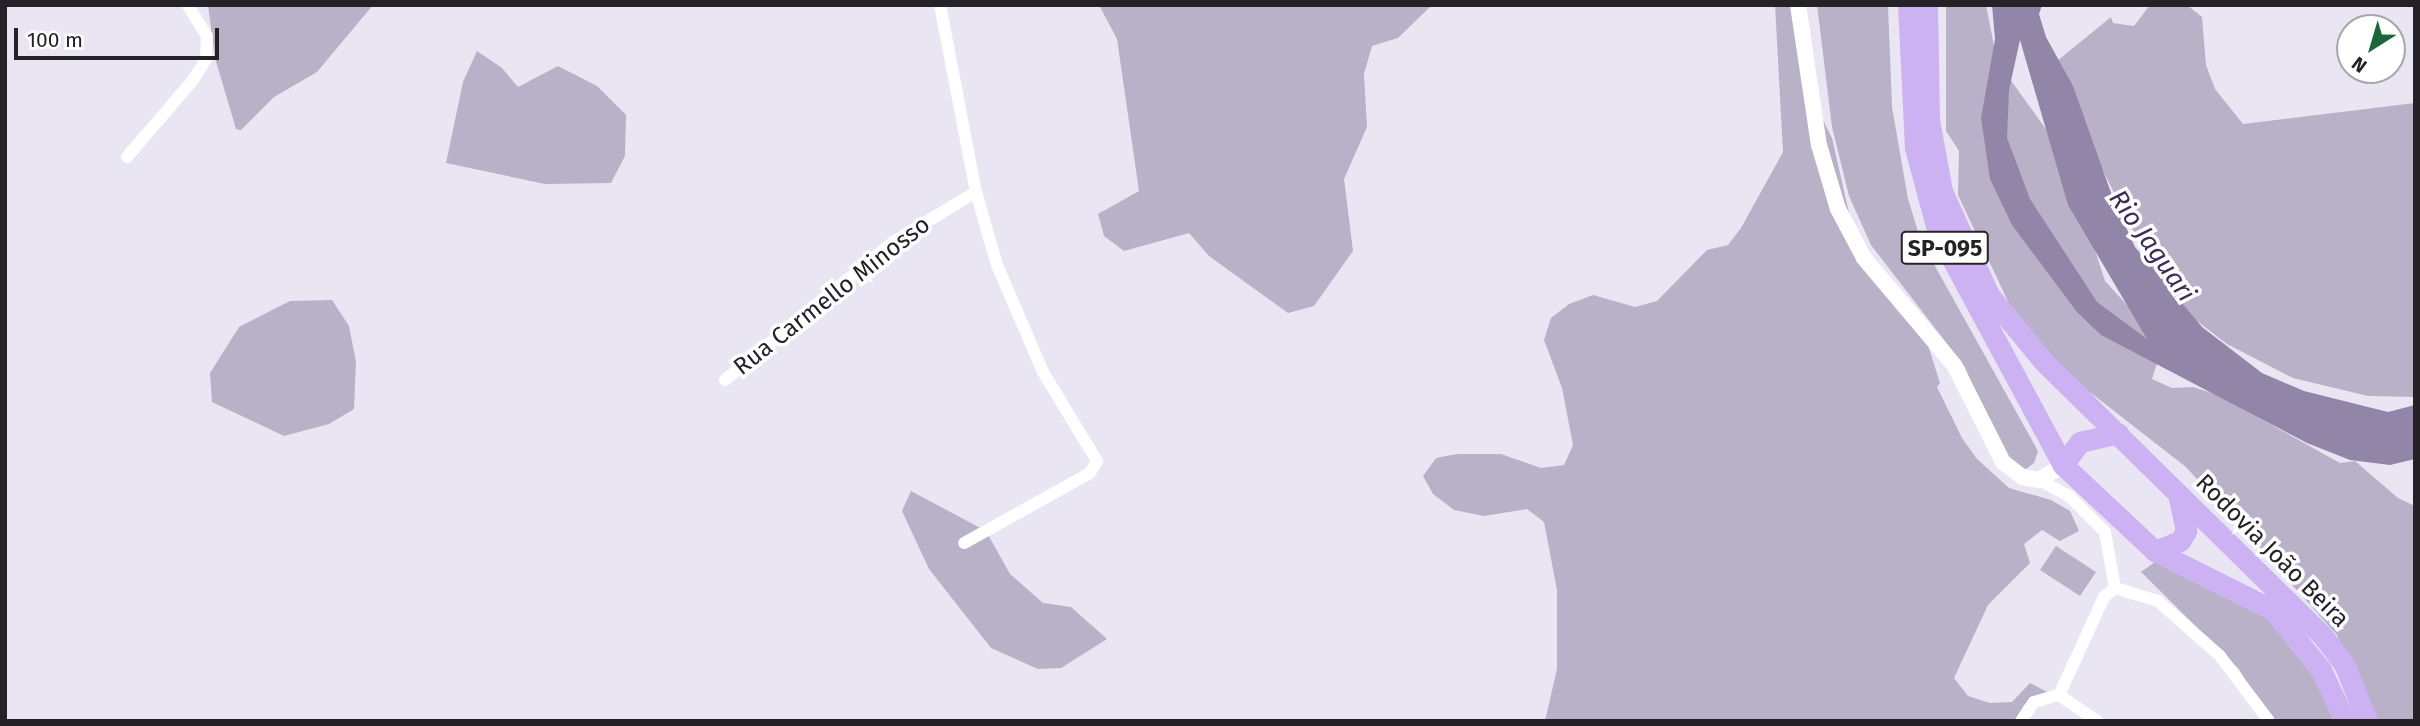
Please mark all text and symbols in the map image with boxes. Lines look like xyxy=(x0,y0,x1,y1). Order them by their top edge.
scale bar xyxy=(18,14,222,58)
north arrow xyxy=(2336,14,2406,84)
text: 100 m xyxy=(27,27,83,53)
text: N xyxy=(2347,52,2371,78)
water label: Rio Jaguari xyxy=(2102,184,2202,308)
street label: Rua Carmello Minosso xyxy=(728,210,936,382)
road number: SP-095 xyxy=(1899,229,1990,268)
street label: Rodovia João Beira xyxy=(2189,468,2355,634)

